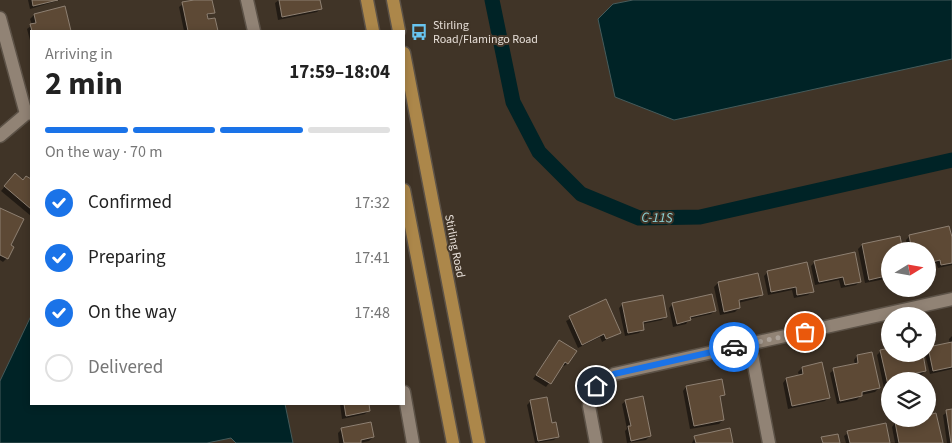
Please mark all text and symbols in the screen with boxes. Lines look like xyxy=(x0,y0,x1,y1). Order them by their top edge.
place label: Stirling Road/Flamingo Road xyxy=(433,17,538,48)
bus stop icon: Stirling Road/Flamingo Road xyxy=(409,22,429,42)
text: Arriving in xyxy=(45,43,113,65)
text: 17:59–18:04 xyxy=(289,59,390,86)
text: 2 min xyxy=(45,61,123,107)
text: On the way · 70 m xyxy=(45,141,162,163)
icon: check xyxy=(45,189,73,217)
text: Confirmed xyxy=(88,189,172,216)
text: 17:32 xyxy=(354,192,390,214)
water label: C-11S xyxy=(641,208,674,228)
street label: Stirling Road xyxy=(440,213,469,279)
north arrow xyxy=(881,242,936,298)
map controls xyxy=(881,242,936,427)
icon: check xyxy=(45,244,73,272)
text: Preparing xyxy=(88,244,166,271)
text: 17:41 xyxy=(354,247,390,269)
icon: check xyxy=(45,299,73,327)
text: On the way xyxy=(88,299,177,326)
text: 17:48 xyxy=(354,302,390,324)
button: locate xyxy=(881,307,936,362)
pin xyxy=(784,311,826,353)
icon: bag xyxy=(791,318,819,346)
courier xyxy=(709,322,759,372)
icon: car xyxy=(720,333,748,361)
text: Delivered xyxy=(88,354,163,381)
pin xyxy=(575,365,617,407)
icon: home xyxy=(582,372,610,400)
button: layers xyxy=(881,372,936,427)

